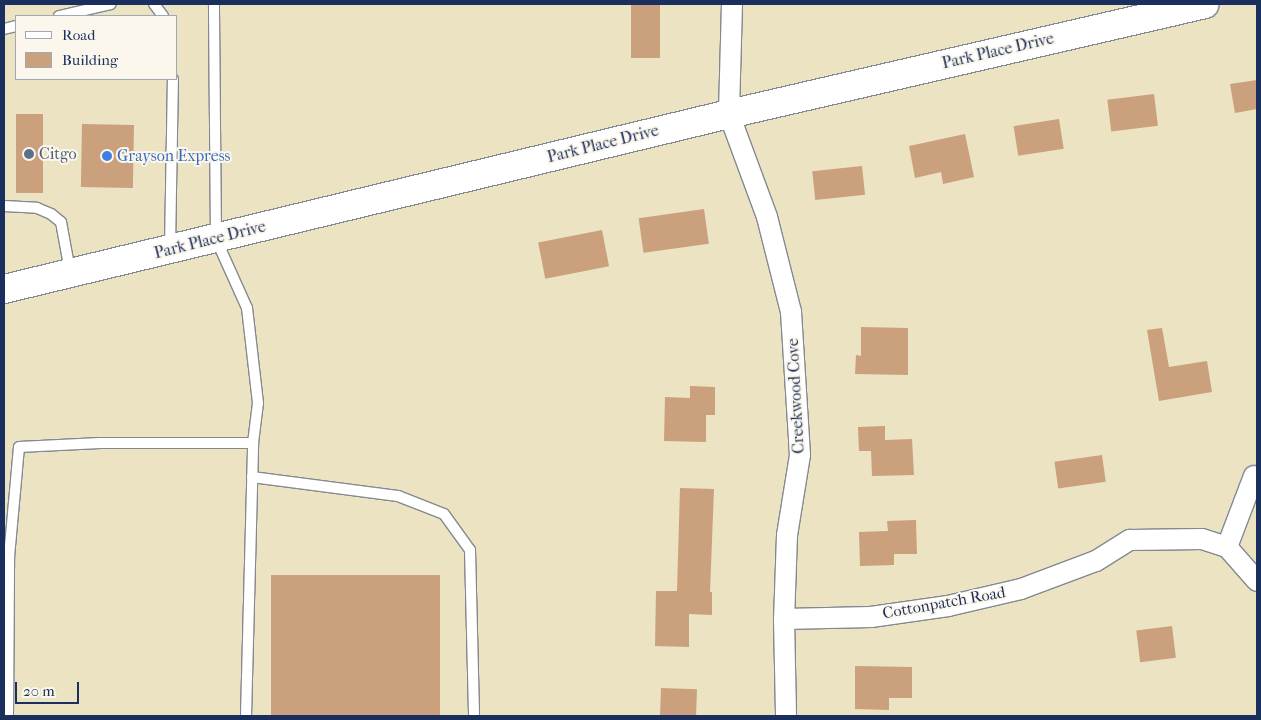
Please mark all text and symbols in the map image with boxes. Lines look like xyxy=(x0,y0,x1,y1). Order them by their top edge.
legend xyxy=(15,15,178,80)
text: Road xyxy=(62,26,95,44)
street label: Park Place Drive xyxy=(940,29,1056,73)
text: Building xyxy=(62,51,118,69)
street label: Park Place Drive xyxy=(545,121,661,167)
place label: Citgo xyxy=(39,144,77,164)
place label: Grayson Express xyxy=(117,146,231,166)
marker: Citgo xyxy=(23,148,35,160)
marker: Grayson Express xyxy=(101,150,113,162)
street label: Park Place Drive xyxy=(152,217,268,263)
street label: Creekwood Cove xyxy=(783,338,809,454)
street label: Cottonpatch Road xyxy=(881,583,1007,623)
scale bar xyxy=(18,672,81,704)
text: 20 m xyxy=(23,682,55,700)

